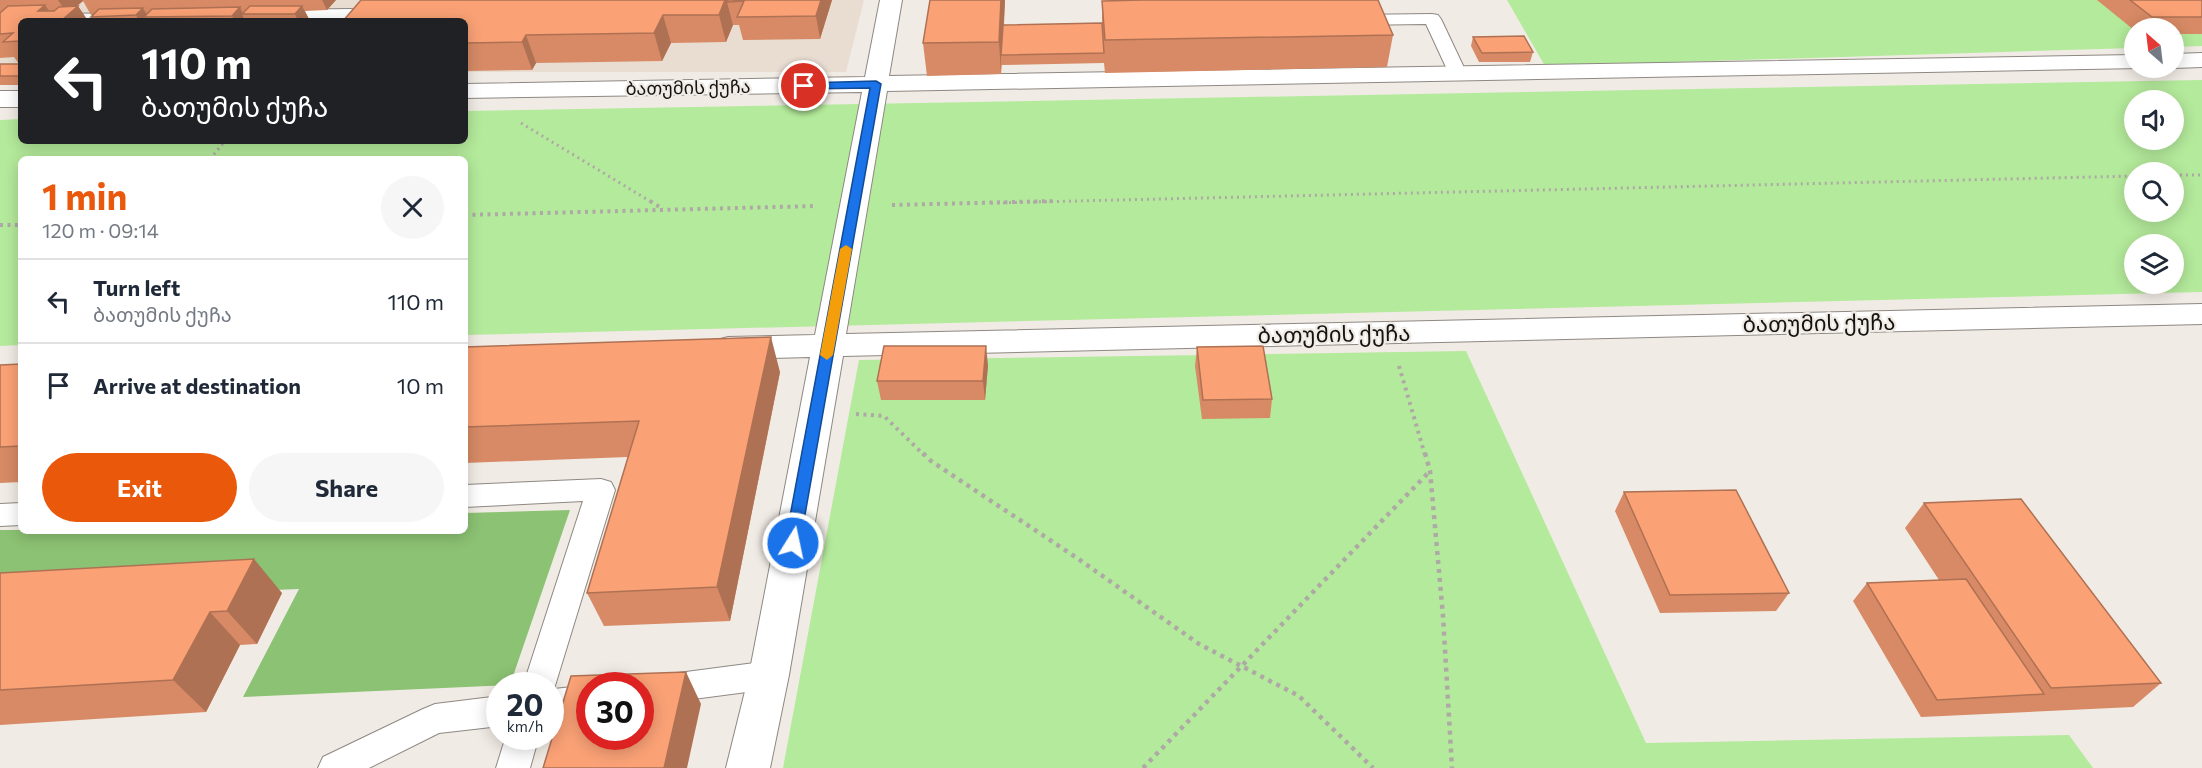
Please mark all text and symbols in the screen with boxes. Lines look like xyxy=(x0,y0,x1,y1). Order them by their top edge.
north arrow xyxy=(2124,18,2184,78)
map controls xyxy=(2124,18,2184,294)
text: 110 m xyxy=(141,36,252,88)
icon: left xyxy=(42,42,120,120)
pin xyxy=(778,60,829,111)
icon: arrive xyxy=(787,69,820,102)
street label: ბათუმის ქუჩა xyxy=(625,75,751,100)
text: ბათუმის ქუჩა xyxy=(141,90,328,123)
button: sound xyxy=(2124,90,2184,150)
button: search xyxy=(2124,162,2184,222)
text: 1 min xyxy=(42,173,127,217)
button: close xyxy=(381,176,444,239)
text: 120 m · 09:14 xyxy=(42,218,159,242)
button: layers xyxy=(2124,234,2184,294)
text: Turn left xyxy=(93,274,180,301)
icon: left xyxy=(42,285,75,318)
text: 110 m xyxy=(387,288,444,315)
text: ბათუმის ქუჩა xyxy=(93,302,232,326)
street label: ბათუმის ქუჩა xyxy=(1742,308,1896,337)
street label: ბათუმის ქუჩა xyxy=(1257,319,1411,348)
icon: arrive xyxy=(42,369,75,402)
text: Arrive at destination xyxy=(93,372,301,399)
text: 10 m xyxy=(397,372,444,399)
button: Exit xyxy=(42,453,237,522)
button: Share xyxy=(249,453,444,522)
position arrow xyxy=(761,511,825,575)
speed limit sign: 30 xyxy=(576,672,654,750)
text: 20 xyxy=(507,685,543,722)
text: km/h xyxy=(507,717,543,735)

